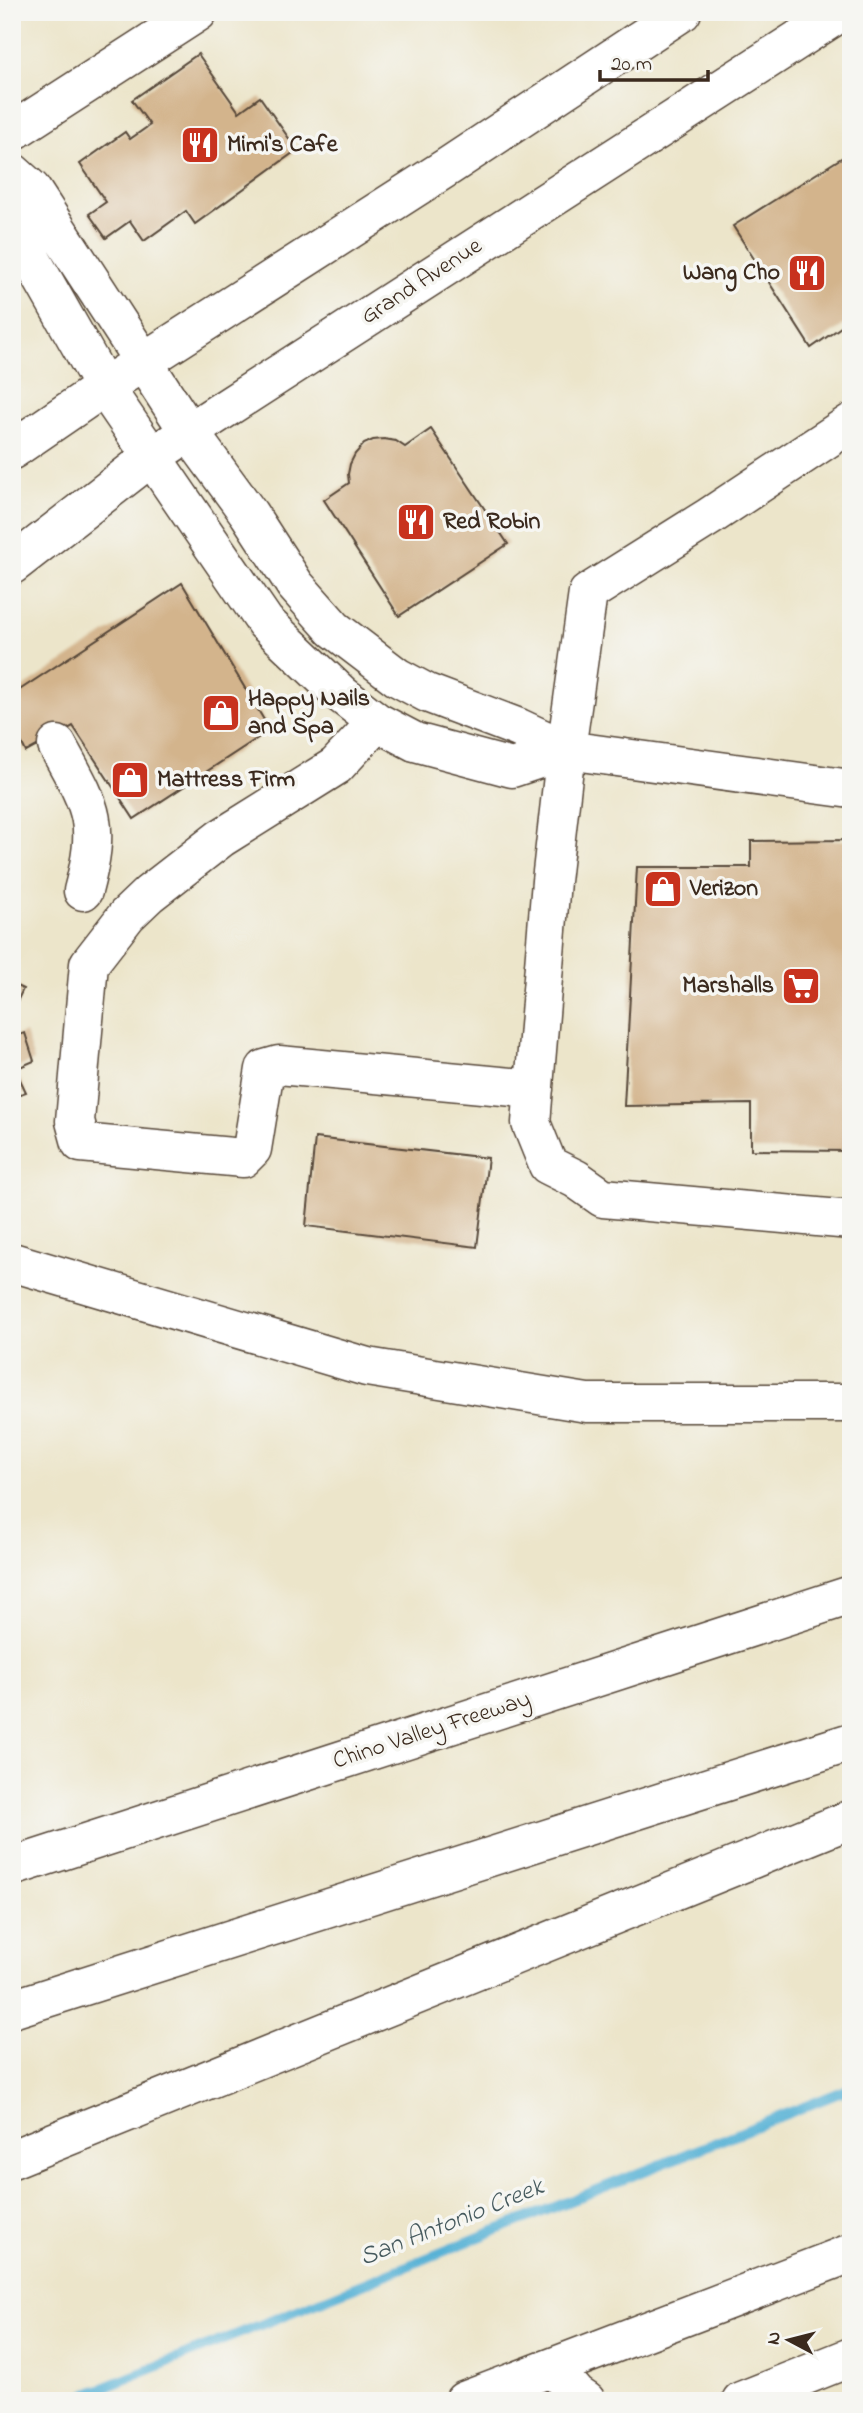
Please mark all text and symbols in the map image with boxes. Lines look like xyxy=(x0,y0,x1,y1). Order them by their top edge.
scale bar xyxy=(600,38,709,82)
text: 20 m xyxy=(611,50,652,80)
restaurant icon: Mimi's Cafe xyxy=(179,124,221,166)
place label: Mimi's Cafe xyxy=(227,128,339,163)
street label: Grand Avenue xyxy=(354,229,490,334)
restaurant icon: Wang Cho xyxy=(786,252,828,294)
place label: Wang Cho xyxy=(683,256,780,292)
restaurant icon: Red Robin xyxy=(395,501,437,543)
place label: Red Robin xyxy=(443,505,541,540)
place label: Happy Nails and Spa xyxy=(248,682,370,745)
shop icon: Happy Nails and Spa xyxy=(200,692,242,734)
shop icon: Mattress Firm xyxy=(109,759,151,801)
place label: Mattress Firm xyxy=(157,763,296,798)
shop icon: Verizon xyxy=(642,868,684,910)
place label: Verizon xyxy=(689,872,758,907)
supermarket icon: Marshalls xyxy=(780,965,822,1007)
place label: Marshalls xyxy=(682,969,774,1004)
street label: Chino Valley Freeway xyxy=(329,1682,536,1780)
water label: San Antonio Creek xyxy=(354,2168,551,2277)
north arrow xyxy=(754,2304,824,2374)
text: N xyxy=(760,2330,789,2346)

